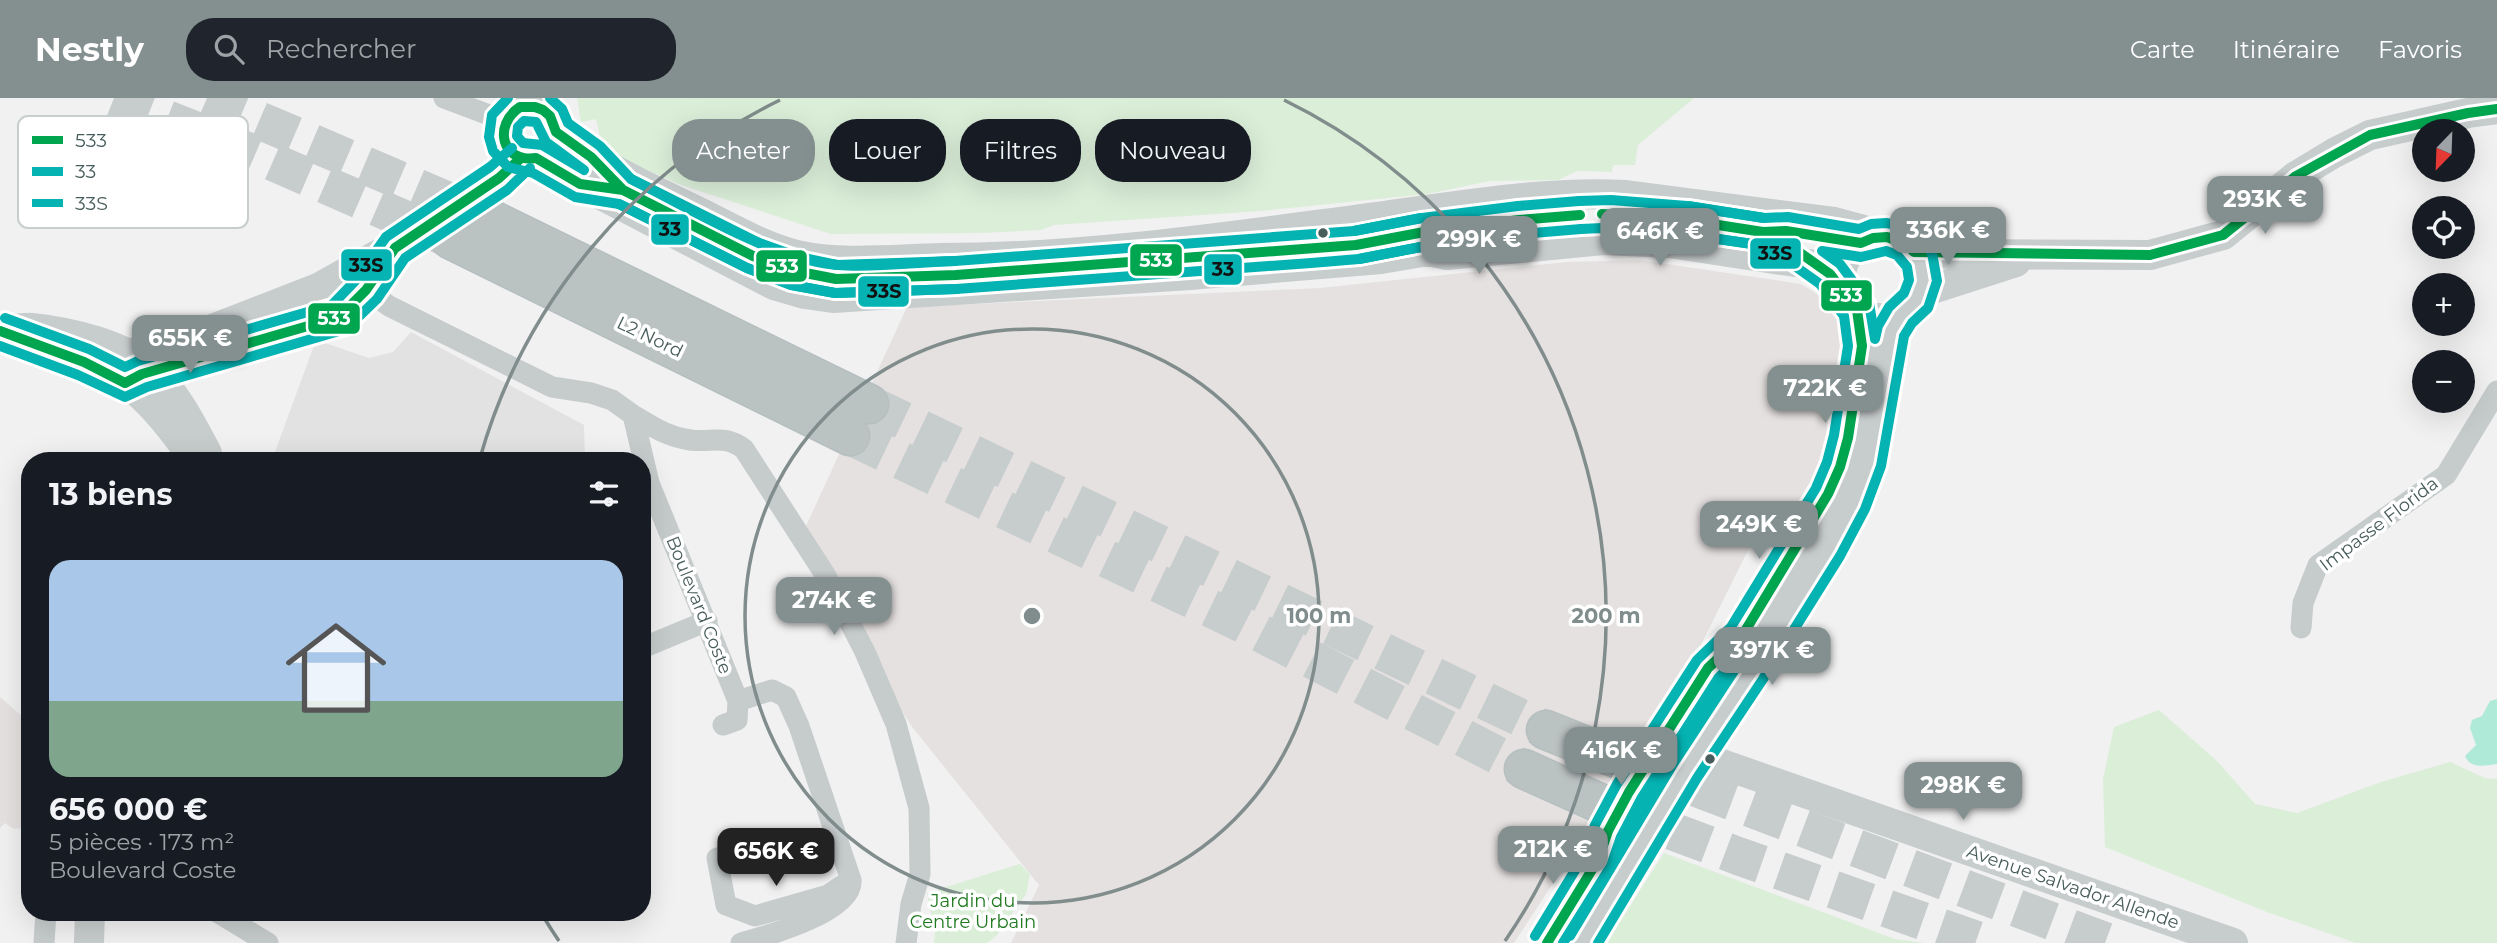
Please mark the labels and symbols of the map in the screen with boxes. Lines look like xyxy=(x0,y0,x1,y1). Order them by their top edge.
legend xyxy=(18,116,248,228)
north arrow xyxy=(2412,119,2474,182)
text: 533 xyxy=(75,129,107,152)
text: 33 xyxy=(75,160,96,183)
pin: 293K € xyxy=(2208,176,2322,236)
text: 33S xyxy=(75,192,108,215)
pin: 646K € xyxy=(1603,208,1717,268)
pin: 336K € xyxy=(1891,208,2005,267)
line badge: 33 xyxy=(650,213,690,246)
pin: 299K € xyxy=(1422,216,1536,276)
text: 33 xyxy=(658,218,681,241)
unlabelled marker xyxy=(1316,226,1330,240)
line badge: 33S xyxy=(1749,237,1802,270)
text: 33S xyxy=(1757,242,1792,265)
line badge: 533 xyxy=(1129,243,1183,277)
line badge: 33S xyxy=(340,248,393,282)
line badge: 533 xyxy=(755,249,808,283)
text: 533 xyxy=(1139,249,1173,272)
line badge: 33 xyxy=(1203,253,1243,286)
text: 33S xyxy=(348,254,383,277)
text: 533 xyxy=(765,255,799,278)
text: 33 xyxy=(1211,258,1234,281)
line badge: 33S xyxy=(857,275,910,308)
line badge: 533 xyxy=(1820,279,1873,312)
text: 33S xyxy=(866,280,901,303)
text: 533 xyxy=(1829,284,1863,307)
line badge: 533 xyxy=(307,302,361,335)
text: 533 xyxy=(317,307,351,330)
street label: L2 Nord xyxy=(613,312,687,362)
pin: 655K € xyxy=(133,316,247,375)
pin: 722K € xyxy=(1768,366,1882,425)
street label: Impasse Florida xyxy=(2315,472,2443,576)
pin: 249K € xyxy=(1702,502,1816,561)
street label: Boulevard Coste xyxy=(661,533,737,677)
pin: 274K € xyxy=(777,578,891,637)
text: 100 m xyxy=(1287,603,1351,628)
text: 200 m xyxy=(1572,603,1640,628)
centre of rings xyxy=(1020,604,1044,628)
pin: 397K € xyxy=(1715,628,1829,687)
pin: 416K € xyxy=(1564,728,1678,787)
unlabelled marker xyxy=(1703,752,1717,766)
pin: 298K € xyxy=(1906,762,2020,822)
pin: 212K € xyxy=(1496,826,1610,886)
pin: 656K € xyxy=(719,828,833,888)
street label: Avenue Salvador Allende xyxy=(1964,840,2182,934)
park label: Jardin du Centre Urbain xyxy=(910,890,1036,933)

